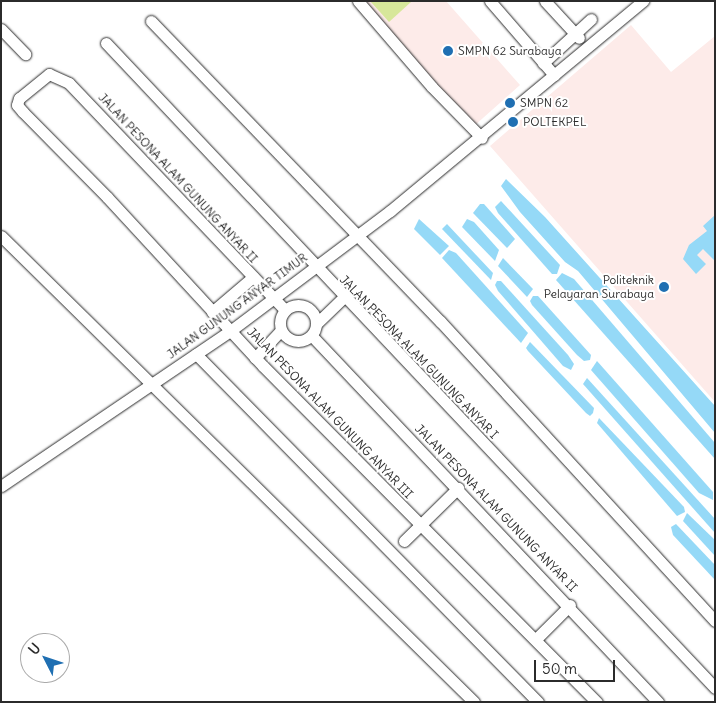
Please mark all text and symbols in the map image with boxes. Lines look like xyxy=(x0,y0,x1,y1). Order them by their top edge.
place label: SMPN 62 Surabaya xyxy=(458,44,562,58)
marker: SMPN 62 Surabaya xyxy=(442,45,454,57)
street label: JALAN PESONA ALAM GUNUNG ANYAR II xyxy=(95,90,261,266)
place label: SMPN 62 xyxy=(520,96,568,110)
marker: SMPN 62 xyxy=(504,97,516,109)
place label: POLTEKPEL xyxy=(523,115,586,129)
marker: POLTEKPEL xyxy=(507,116,519,128)
street label: JALAN GUNUNG ANYAR TIMUR xyxy=(164,250,310,362)
street label: JALAN PESONA ALAM GUNUNG ANYAR I xyxy=(337,272,501,442)
place label: Politeknik Pelayaran Surabaya xyxy=(544,273,654,301)
marker: Politeknik Pelayaran Surabaya xyxy=(658,281,670,293)
street label: JALAN PESONA ALAM GUNUNG ANYAR III xyxy=(244,325,416,501)
street label: JALAN PESONA ALAM GUNUNG ANYAR II xyxy=(412,421,580,595)
north arrow xyxy=(20,633,70,683)
text: U xyxy=(25,639,44,658)
scale bar xyxy=(536,650,617,682)
text: 50 m xyxy=(542,659,577,678)

